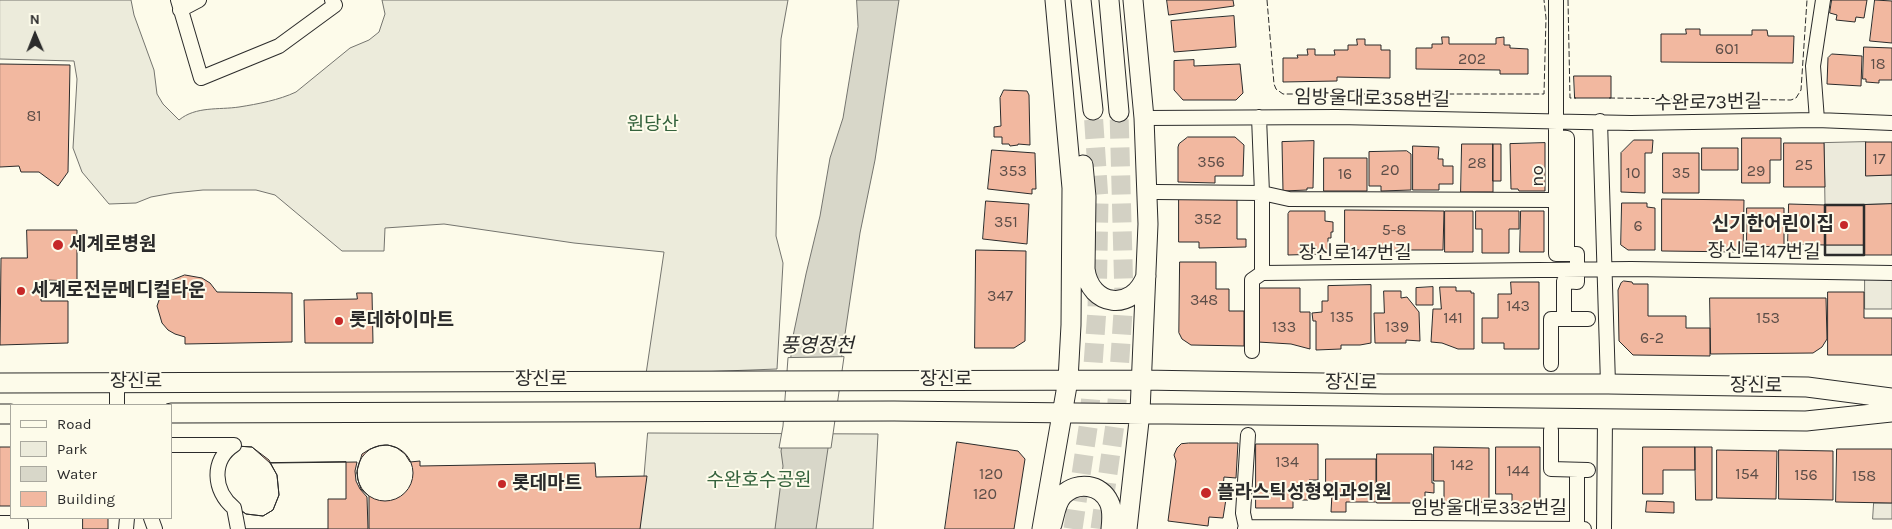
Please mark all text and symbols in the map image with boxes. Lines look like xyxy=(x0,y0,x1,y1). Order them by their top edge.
north arrow xyxy=(10,10,60,60)
text: N xyxy=(30,11,40,28)
house number: 601 xyxy=(1715,39,1739,59)
house number: 202 xyxy=(1458,49,1486,69)
house number: 18 xyxy=(1870,54,1886,74)
street label: 임방울대로358번길 xyxy=(1294,86,1450,112)
street label: 수완로73번길 xyxy=(1654,91,1762,115)
house number: 81 xyxy=(26,106,42,126)
park label: 원당산 xyxy=(627,114,679,136)
house number: 17 xyxy=(1873,149,1885,169)
house number: 356 xyxy=(1197,152,1225,172)
house number: 28 xyxy=(1467,153,1487,173)
house number: 25 xyxy=(1795,155,1813,175)
house number: 20 xyxy=(1381,160,1399,180)
house number: 353 xyxy=(999,161,1027,181)
house number: 29 xyxy=(1747,161,1765,181)
house number: 10 xyxy=(1626,163,1640,183)
house number: 35 xyxy=(1672,163,1690,183)
house number: 16 xyxy=(1338,164,1352,184)
street label: no xyxy=(1527,165,1549,187)
house number: 352 xyxy=(1194,209,1222,229)
house number: 351 xyxy=(994,212,1018,232)
place label: 신기한어린이집 xyxy=(1712,214,1834,236)
house number: 6 xyxy=(1633,216,1643,236)
marker: 신기한어린이집 xyxy=(1838,219,1850,231)
house number: 5-8 xyxy=(1382,220,1406,240)
place label: 세계로병원 xyxy=(69,234,156,256)
marker: 세계로병원 xyxy=(51,238,65,252)
street label: 장신로147번길 xyxy=(1707,240,1821,264)
street label: 장신로147번길 xyxy=(1298,243,1412,265)
place label: 세계로전문메디컬타운 xyxy=(31,280,206,302)
marker: 세계로전문메디컬타운 xyxy=(15,285,27,297)
house number: 347 xyxy=(987,286,1013,306)
house number: 348 xyxy=(1190,290,1218,310)
house number: 143 xyxy=(1506,296,1530,316)
house number: 135 xyxy=(1330,307,1354,327)
house number: 141 xyxy=(1443,308,1463,328)
house number: 153 xyxy=(1756,308,1780,328)
place label: 롯데하이마트 xyxy=(349,310,454,332)
marker: 롯데하이마트 xyxy=(333,315,345,327)
house number: 133 xyxy=(1272,317,1296,337)
house number: 139 xyxy=(1385,317,1409,337)
house number: 6-2 xyxy=(1640,328,1664,348)
water label: 풍영정천 xyxy=(780,334,854,358)
street label: 장신로 xyxy=(515,369,567,391)
street label: 장신로 xyxy=(920,369,972,391)
street label: 장신로 xyxy=(110,371,162,393)
street label: 장신로 xyxy=(1325,371,1377,395)
street label: 장신로 xyxy=(1730,374,1782,398)
legend xyxy=(10,404,172,519)
text: Road xyxy=(57,415,92,433)
text: Park xyxy=(57,440,87,458)
house number: 134 xyxy=(1275,452,1299,472)
house number: 142 xyxy=(1450,455,1474,475)
house number: 144 xyxy=(1506,461,1530,481)
house number: 120 xyxy=(979,464,1003,484)
house number: 154 xyxy=(1735,464,1759,484)
text: Water xyxy=(57,465,97,483)
house number: 156 xyxy=(1794,465,1818,485)
house number: 158 xyxy=(1852,466,1876,486)
park label: 수완호수공원 xyxy=(707,470,811,492)
place label: 롯데마트 xyxy=(512,473,582,495)
marker: 롯데마트 xyxy=(496,478,508,490)
place label: 플라스틱성형외과의원 xyxy=(1217,482,1392,504)
house number: 120 xyxy=(973,484,997,504)
marker: 플라스틱성형외과의원 xyxy=(1199,486,1213,500)
text: Building xyxy=(57,490,115,508)
street label: 임방울대로332번길 xyxy=(1411,498,1567,520)

